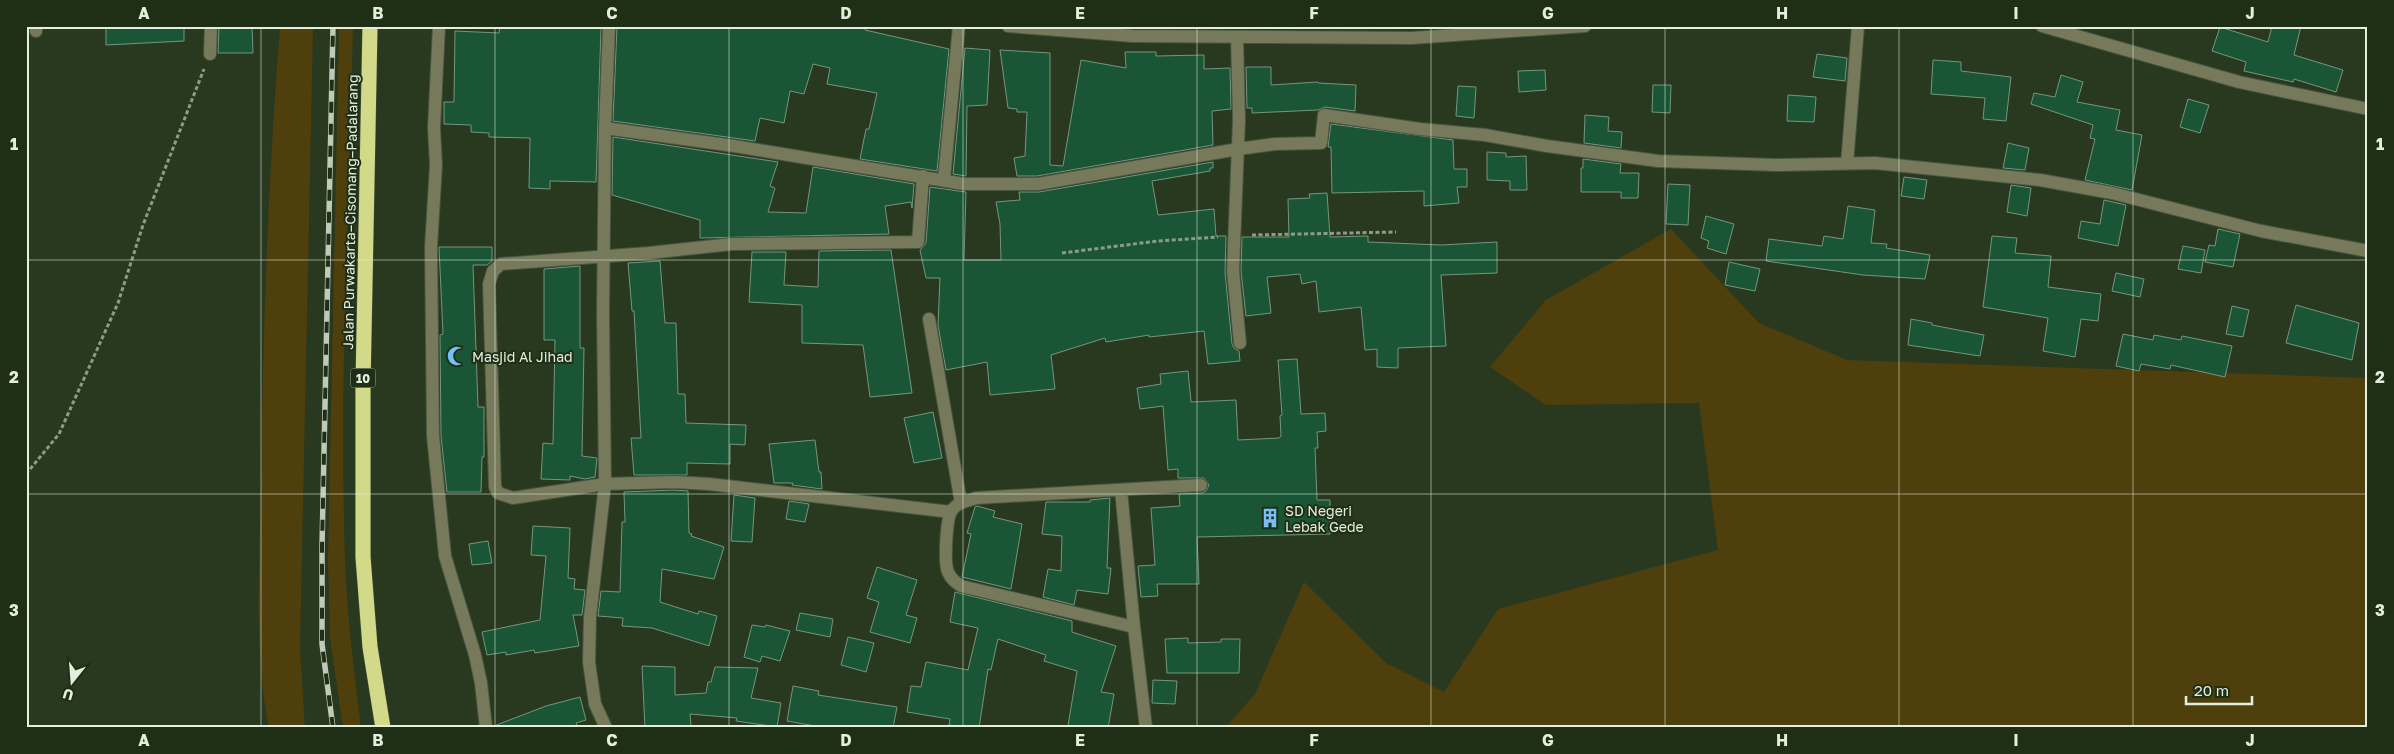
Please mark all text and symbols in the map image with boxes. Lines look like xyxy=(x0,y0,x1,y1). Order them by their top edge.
text: A xyxy=(138,3,150,23)
text: B xyxy=(372,3,384,23)
text: C xyxy=(606,3,618,23)
text: D xyxy=(840,3,852,23)
text: E xyxy=(1075,3,1085,23)
text: F xyxy=(1309,3,1319,23)
text: G xyxy=(1542,3,1554,23)
text: H xyxy=(1776,3,1788,23)
text: I xyxy=(2013,3,2019,23)
text: J xyxy=(2245,3,2255,23)
street label: Jalan Purwakarta–Cisomang–Padalarang xyxy=(339,74,361,350)
text: 1 xyxy=(10,134,18,154)
text: 1 xyxy=(2376,134,2384,154)
mosque icon: Masjid Al Jihad xyxy=(446,345,468,367)
place label: Masjid Al Jihad xyxy=(472,348,573,365)
text: 2 xyxy=(9,367,19,387)
text: 2 xyxy=(2375,367,2385,387)
road number: 10 xyxy=(350,368,376,388)
place label: SD Negeri Lebak Gede xyxy=(1285,502,1364,535)
building icon: SD Negeri Lebak Gede xyxy=(1259,507,1281,529)
text: 3 xyxy=(9,600,19,620)
text: 3 xyxy=(2375,600,2385,620)
north arrow xyxy=(48,656,98,706)
scale bar xyxy=(2186,674,2253,706)
text: 20 m xyxy=(2194,681,2229,699)
text: U xyxy=(61,685,75,705)
text: A xyxy=(138,730,150,750)
text: B xyxy=(372,730,384,750)
text: C xyxy=(606,730,618,750)
text: D xyxy=(840,730,852,750)
text: E xyxy=(1075,730,1085,750)
text: F xyxy=(1309,730,1319,750)
text: G xyxy=(1542,730,1554,750)
text: H xyxy=(1776,730,1788,750)
text: I xyxy=(2013,730,2019,750)
text: J xyxy=(2245,730,2255,750)

